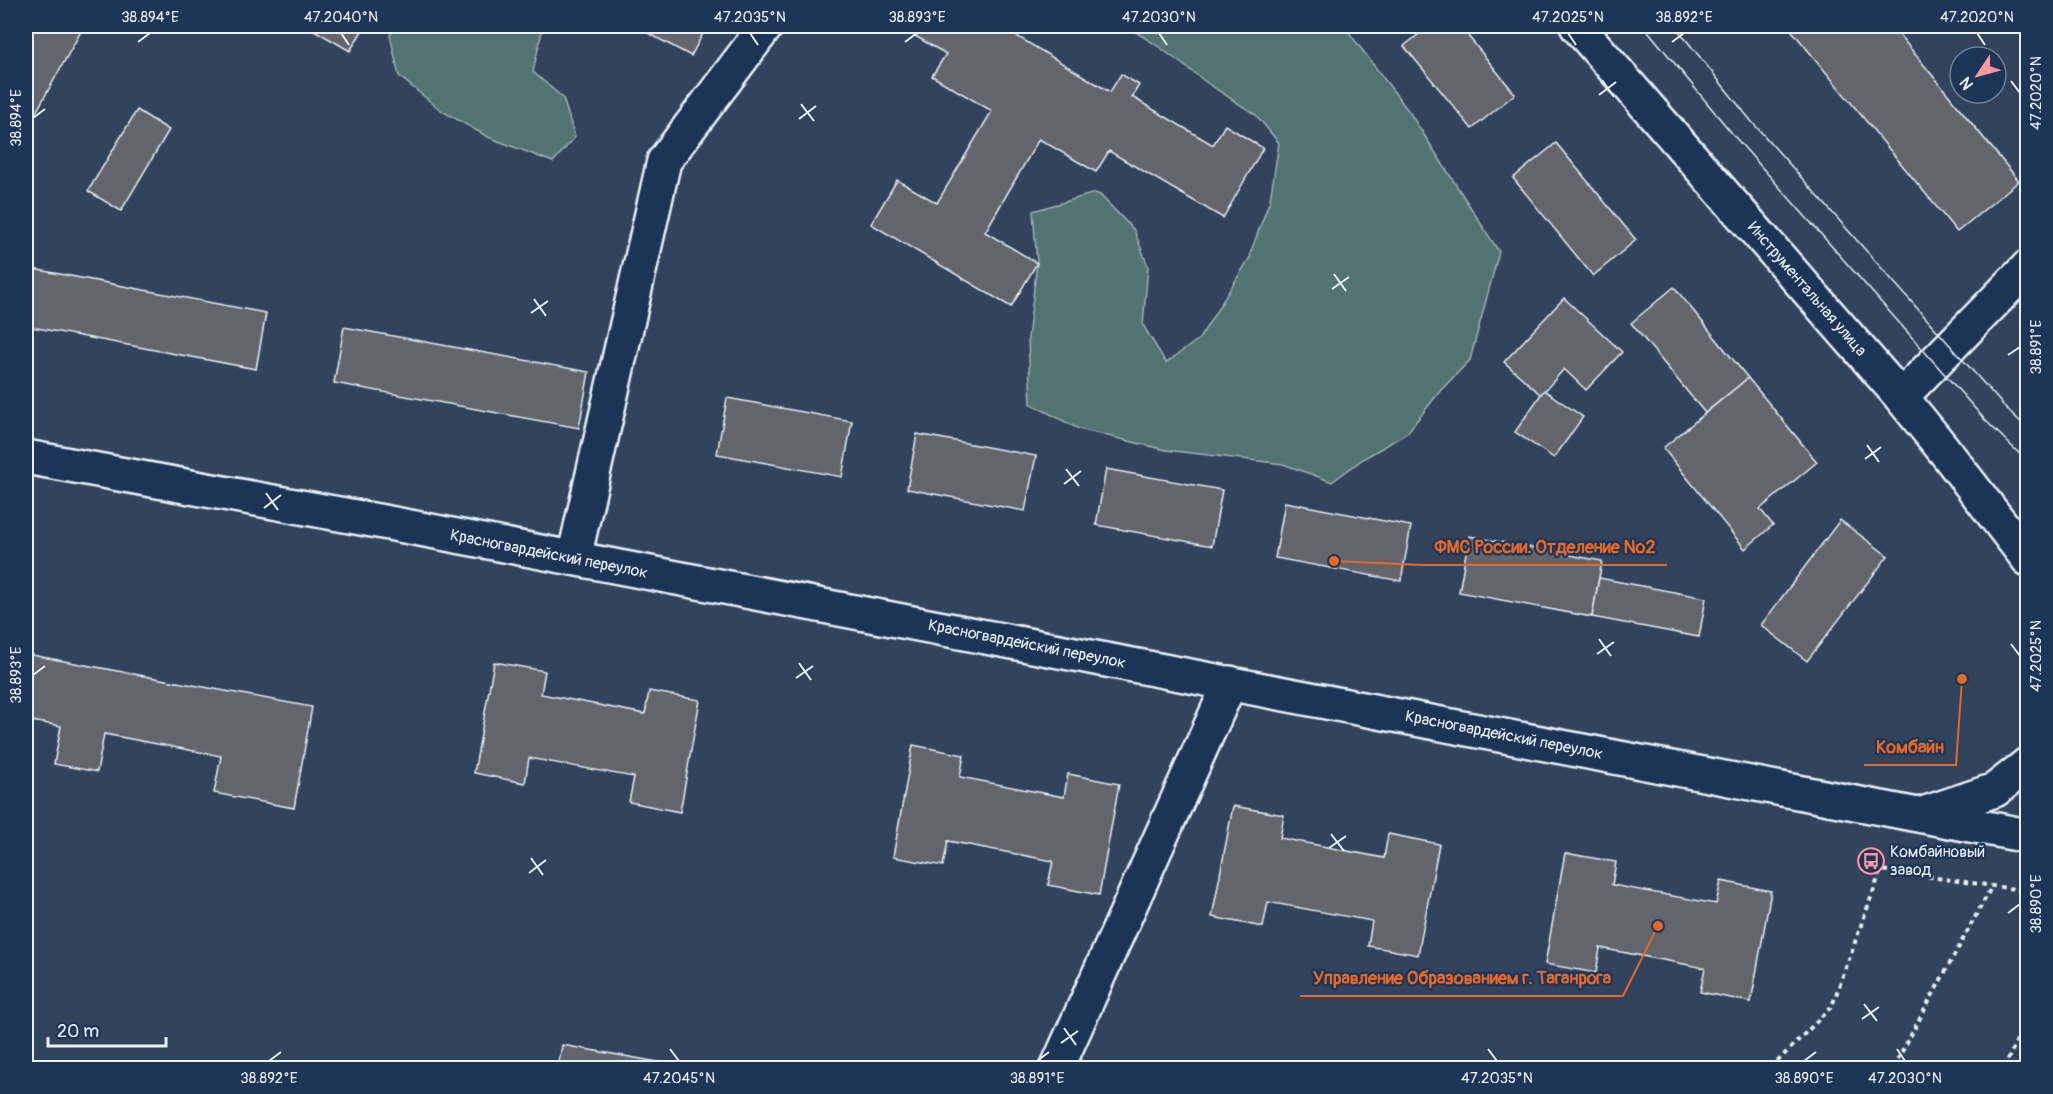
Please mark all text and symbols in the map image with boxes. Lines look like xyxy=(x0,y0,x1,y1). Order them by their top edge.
text: 38.894°E xyxy=(121,8,179,27)
text: 47.2040°N xyxy=(304,8,378,27)
text: 47.2035°N xyxy=(714,8,786,27)
text: 38.893°E xyxy=(888,8,946,27)
text: 47.2030°N xyxy=(1122,8,1196,27)
text: 47.2025°N xyxy=(1532,8,1604,27)
text: 38.892°E xyxy=(1655,8,1713,27)
text: 47.2020°N xyxy=(1940,8,2014,27)
north arrow xyxy=(1948,45,2008,105)
text: 47.2020°N xyxy=(2027,56,2046,130)
text: N xyxy=(1955,73,1978,93)
text: 38.894°E xyxy=(7,89,26,147)
street label: Инструментальная улица xyxy=(1743,218,1871,360)
text: 38.891°E xyxy=(2027,319,2046,374)
street label: Красногвардейский переулок xyxy=(449,525,649,583)
callout: ФМС России. Отделение №2 xyxy=(1422,529,1667,565)
text: ФМС России. Отделение №2 xyxy=(1434,536,1655,559)
street label: Красногвардейский переулок xyxy=(927,615,1127,673)
text: 47.2025°N xyxy=(2027,620,2046,692)
text: 38.893°E xyxy=(7,646,26,704)
street label: Красногвардейский переулок xyxy=(1404,706,1604,764)
callout: Комбайн xyxy=(1864,729,1956,765)
text: Комбайн xyxy=(1876,736,1944,759)
place label: Комбайновый завод xyxy=(1890,842,1985,880)
bus stop icon: Комбайновый завод xyxy=(1856,846,1886,876)
text: 38.890°E xyxy=(2027,874,2046,934)
callout: Управление Образованием г. Таганрога xyxy=(1300,960,1623,996)
text: Управление Образованием г. Таганрога xyxy=(1313,967,1612,990)
scale bar xyxy=(48,1010,166,1048)
text: 20 m xyxy=(57,1020,99,1043)
text: 38.892°E xyxy=(240,1069,298,1088)
text: 47.2045°N xyxy=(643,1069,715,1088)
text: 38.891°E xyxy=(1010,1069,1065,1088)
text: 47.2035°N xyxy=(1461,1069,1533,1088)
text: 38.890°E xyxy=(1774,1069,1834,1088)
text: 47.2030°N xyxy=(1868,1069,1942,1088)

